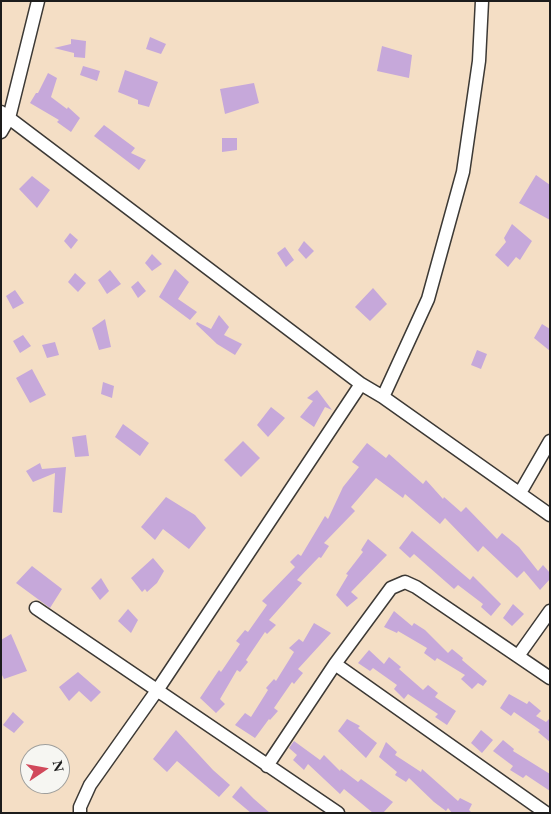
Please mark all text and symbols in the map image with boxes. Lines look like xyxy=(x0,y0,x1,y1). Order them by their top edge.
north arrow xyxy=(20,744,70,794)
text: N xyxy=(49,759,69,773)

